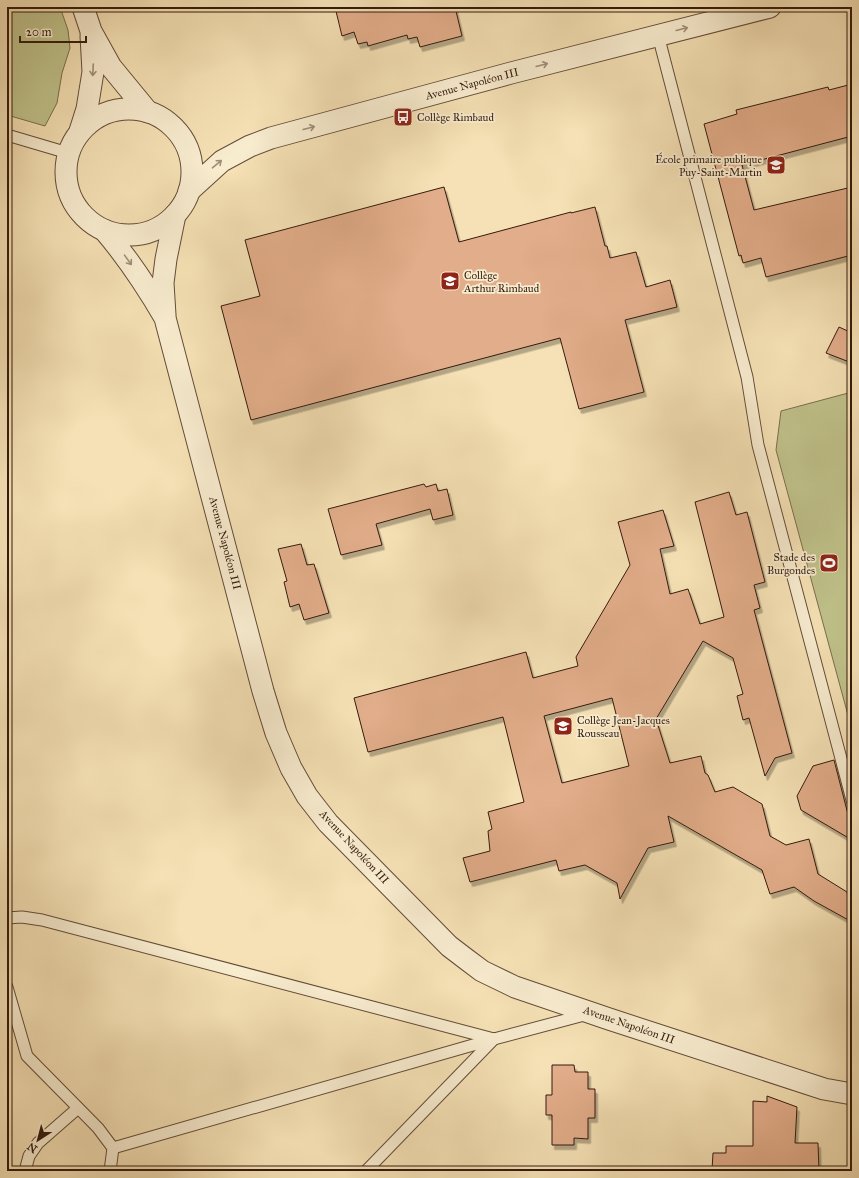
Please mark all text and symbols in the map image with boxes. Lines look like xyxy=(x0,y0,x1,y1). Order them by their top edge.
scale bar xyxy=(20,18,86,44)
text: 20 m xyxy=(26,25,52,39)
one-way arrow xyxy=(675,25,688,32)
one-way arrow xyxy=(536,61,549,68)
one-way arrow xyxy=(89,63,96,76)
street label: Avenue Napoléon III xyxy=(423,65,520,103)
bus stop icon: Collège Rimbaud xyxy=(392,106,414,128)
place label: Collège Rimbaud xyxy=(417,111,494,124)
one-way arrow xyxy=(302,124,315,131)
place label: École primaire publique Puy-Saint-Martin xyxy=(655,152,762,179)
school or university icon: École primaire publique Puy-Saint-Martin xyxy=(765,154,787,176)
one-way arrow xyxy=(212,160,223,169)
one-way arrow xyxy=(124,254,132,265)
place label: Collège Arthur Rimbaud xyxy=(463,269,540,295)
school or university icon: Collège Arthur Rimbaud xyxy=(439,270,461,292)
street label: Avenue Napoléon III xyxy=(206,494,244,591)
place label: Stade des Burgondes xyxy=(767,551,815,577)
sports icon: Stade des Burgondes xyxy=(818,552,840,574)
place label: Collège Jean-Jacques Rousseau xyxy=(577,714,670,740)
school or university icon: Collège Jean-Jacques Rousseau xyxy=(552,715,574,737)
street label: Avenue Napoléon III xyxy=(316,807,392,887)
street label: Avenue Napoléon III xyxy=(581,1003,677,1047)
north arrow xyxy=(18,1120,58,1160)
text: N xyxy=(24,1139,40,1156)

